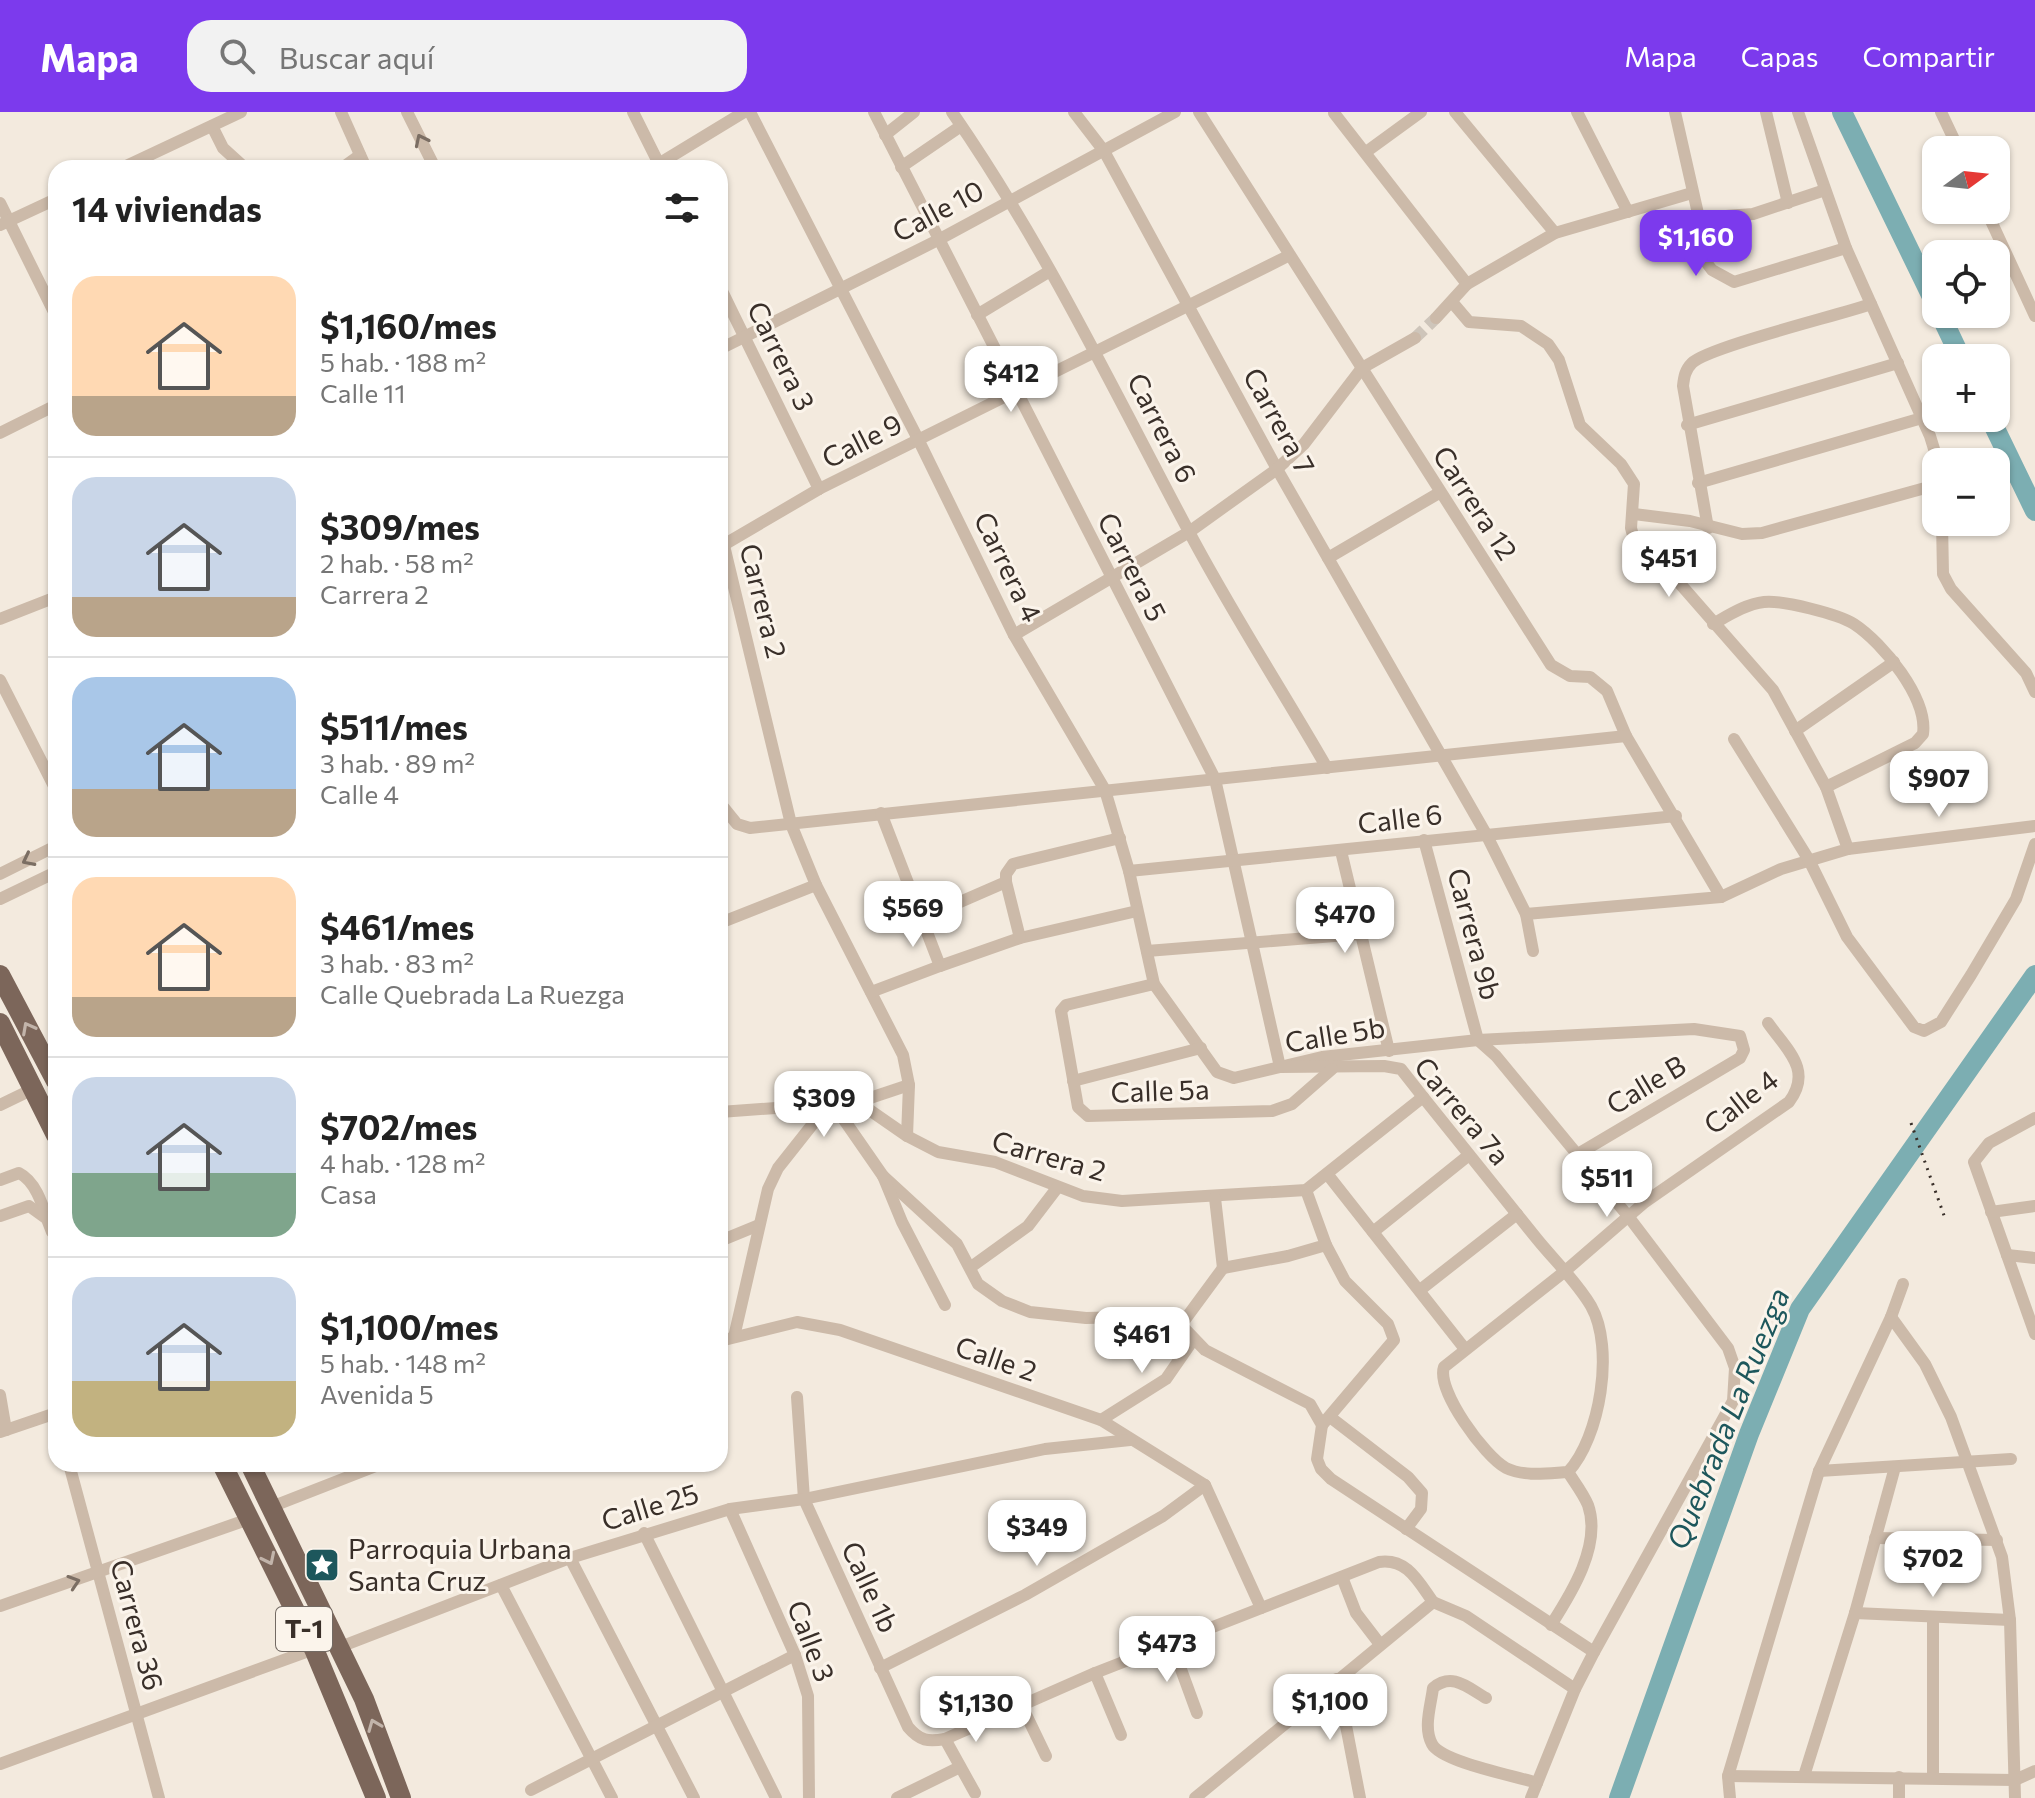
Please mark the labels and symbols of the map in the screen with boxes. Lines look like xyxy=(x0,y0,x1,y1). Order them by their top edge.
one-way arrow xyxy=(415,134,431,148)
north arrow xyxy=(1922,136,2010,224)
street label: Calle 10 xyxy=(886,172,989,248)
pin: $1,160 xyxy=(1631,210,1761,278)
street label: Carrera 3 xyxy=(741,295,823,416)
pin: $412 xyxy=(964,346,1058,414)
street label: Carrera 7 xyxy=(1237,361,1323,480)
street label: Carrera 6 xyxy=(1121,367,1205,488)
street label: Calle 9 xyxy=(816,406,907,475)
street label: Carrera 12 xyxy=(1426,439,1525,566)
street label: Carrera 4 xyxy=(968,506,1050,627)
street label: Carrera 5 xyxy=(1091,506,1175,627)
pin: $451 xyxy=(1622,531,1716,599)
street label: Carrera 2 xyxy=(733,540,795,662)
pin: $907 xyxy=(1892,751,1986,819)
street label: Calle 6 xyxy=(1356,796,1444,840)
one-way arrow xyxy=(22,850,36,866)
street label: Carrera 9b xyxy=(1441,864,1509,1003)
pin: $569 xyxy=(866,881,960,949)
pin: $470 xyxy=(1298,887,1392,955)
street label: Calle 5b xyxy=(1282,1009,1387,1059)
one-way arrow xyxy=(22,1022,38,1037)
street label: Calle B xyxy=(1600,1047,1691,1121)
street label: Carrera 7a xyxy=(1408,1050,1518,1171)
street label: Calle 4 xyxy=(1696,1062,1784,1141)
pin: $309 xyxy=(777,1071,871,1139)
street label: Calle 5a xyxy=(1110,1071,1210,1109)
street label: Carrera 2 xyxy=(988,1123,1110,1187)
pin: $511 xyxy=(1560,1151,1654,1219)
water label: Quebrada La Ruezga xyxy=(1657,1282,1796,1554)
pin: $461 xyxy=(1095,1307,1189,1375)
street label: Calle 2 xyxy=(951,1328,1041,1388)
street label: Calle 25 xyxy=(597,1475,702,1537)
pin: $349 xyxy=(990,1500,1084,1568)
place label: Parroquia Urbana Santa Cruz xyxy=(348,1531,572,1597)
pin: $702 xyxy=(1886,1531,1980,1599)
street label: Calle 1b xyxy=(835,1536,907,1638)
place icon: Parroquia Urbana Santa Cruz xyxy=(303,1546,341,1584)
one-way arrow xyxy=(259,1550,275,1565)
street label: Carrera 36 xyxy=(104,1555,172,1694)
one-way arrow xyxy=(67,1576,81,1592)
street label: Calle 3 xyxy=(781,1595,843,1686)
road number: T-1 xyxy=(276,1607,332,1651)
pin: $473 xyxy=(1120,1616,1214,1684)
pin: $1,100 xyxy=(1265,1674,1395,1742)
pin: $1,130 xyxy=(911,1676,1041,1744)
one-way arrow xyxy=(367,1719,384,1733)

